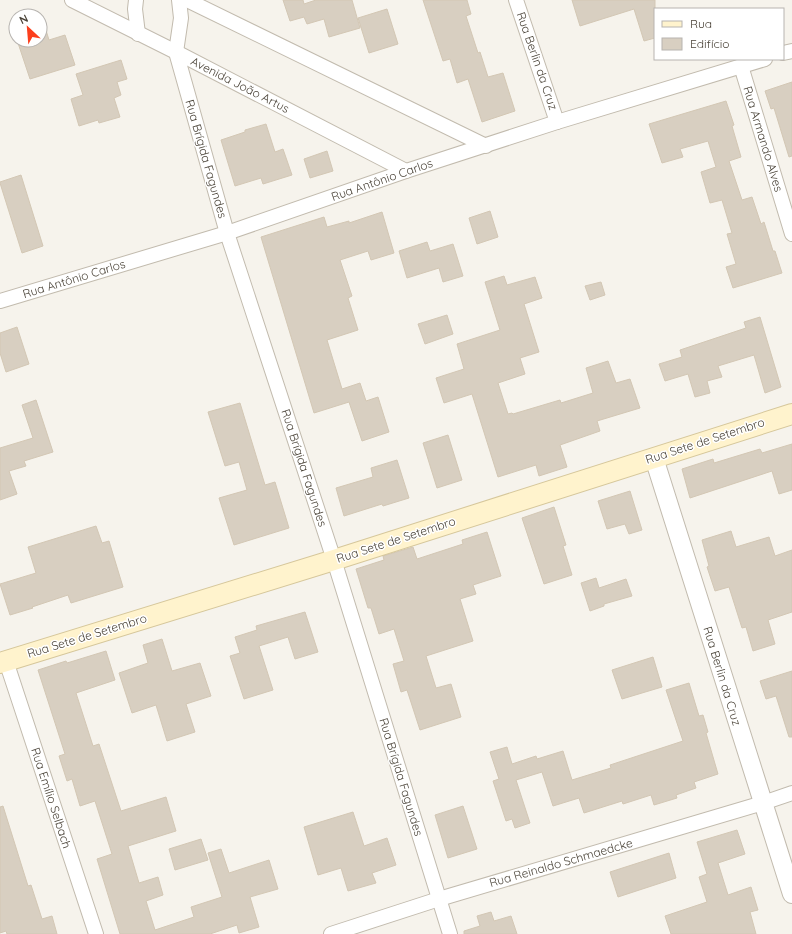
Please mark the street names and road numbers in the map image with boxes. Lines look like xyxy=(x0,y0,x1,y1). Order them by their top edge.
street label: Rua Berlin da Cruz xyxy=(514,10,561,112)
street label: Avenida João Artus xyxy=(188,53,292,116)
street label: Rua Armando Alves xyxy=(740,84,787,194)
street label: Rua Brígida Fagundes xyxy=(182,98,231,220)
street label: Rua Antônio Carlos xyxy=(329,155,435,204)
street label: Rua Antônio Carlos xyxy=(21,256,127,301)
street label: Rua Brígida Fagundes xyxy=(278,407,331,529)
street label: Rua Sete de Setembro xyxy=(643,414,766,467)
street label: Rua Sete de Setembro xyxy=(334,513,457,566)
street label: Rua Sete de Setembro xyxy=(25,610,149,661)
street label: Rua Berlin da Cruz xyxy=(700,624,745,727)
street label: Rua Brígida Fagundes xyxy=(376,716,427,838)
street label: Rua Emílio Selbach xyxy=(28,745,75,850)
street label: Rua Reinaldo Schmaedcke xyxy=(487,835,634,890)

